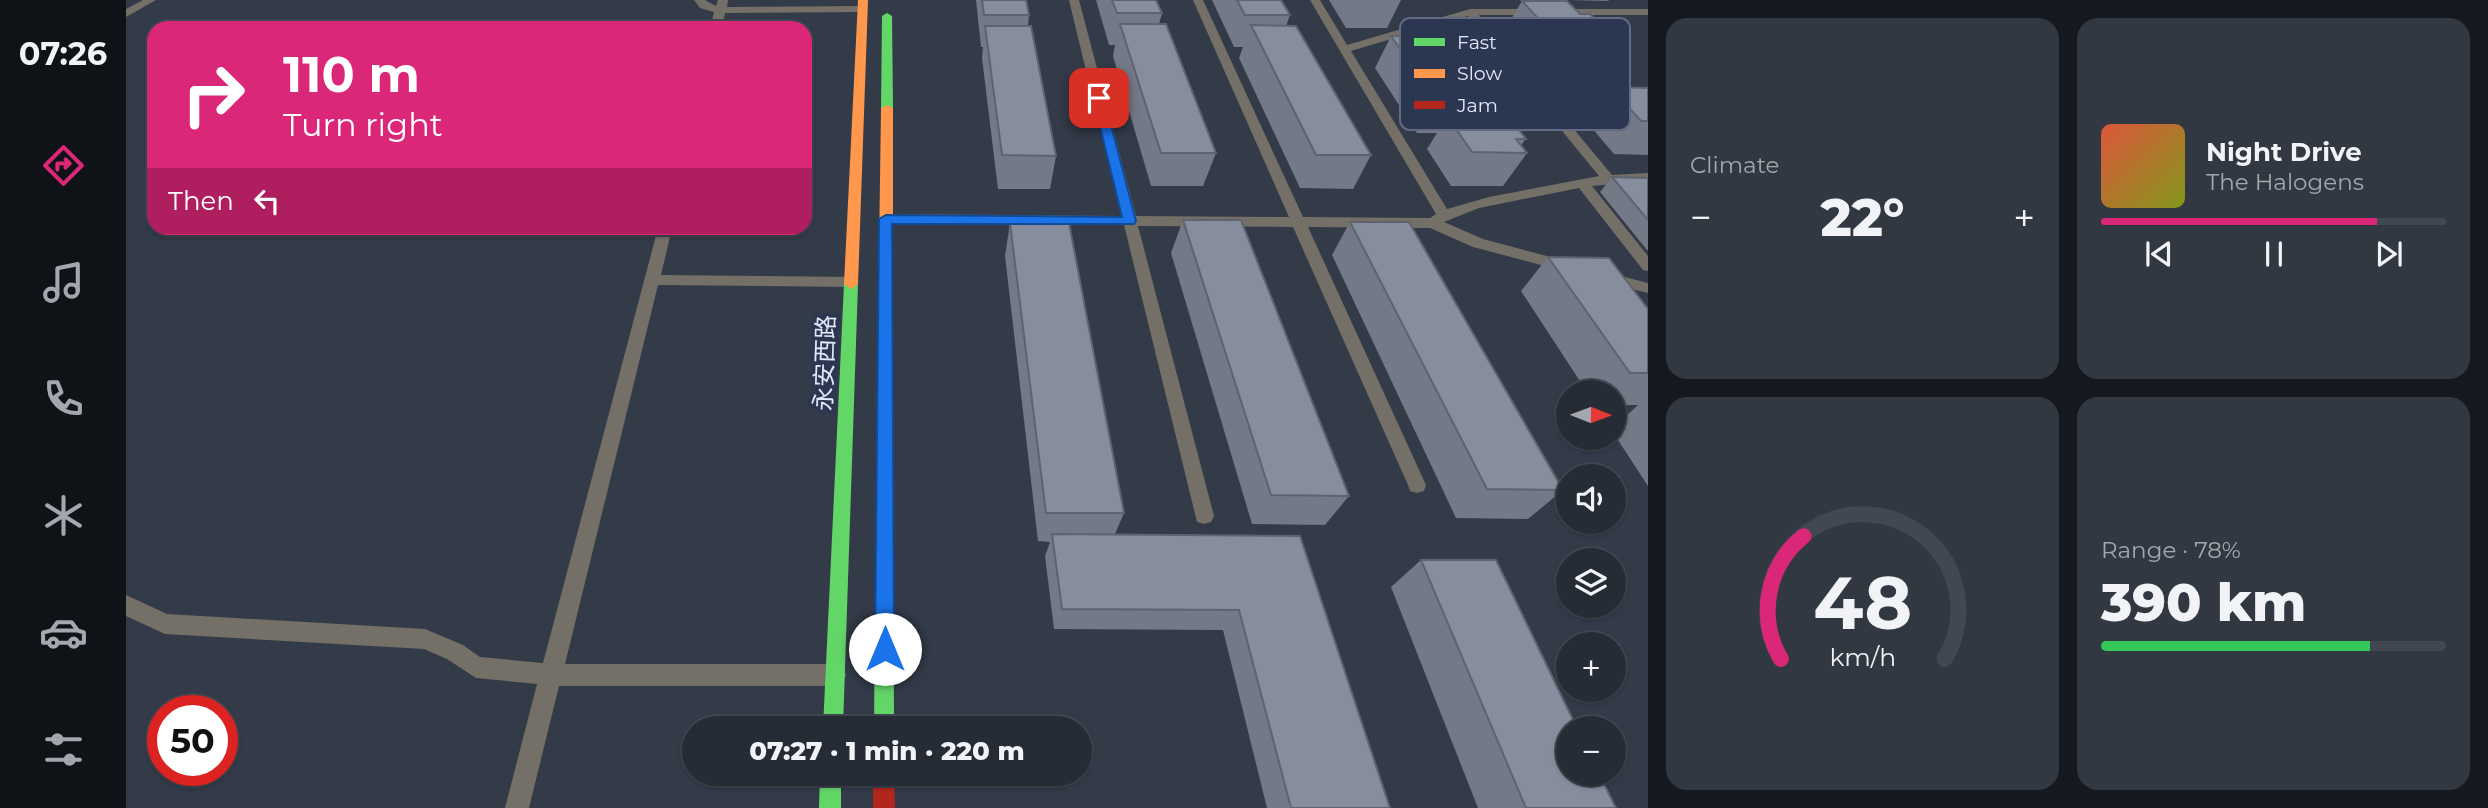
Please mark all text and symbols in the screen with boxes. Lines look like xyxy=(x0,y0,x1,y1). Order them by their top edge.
legend xyxy=(1400,18,1630,130)
text: Fast xyxy=(1457,31,1497,54)
text: 07:26 xyxy=(19,34,107,73)
text: 110 m xyxy=(283,45,420,104)
icon: right xyxy=(168,49,259,140)
text: Slow xyxy=(1457,62,1502,85)
pin xyxy=(1069,68,1129,128)
icon: arrive xyxy=(1080,79,1118,117)
text: Jam xyxy=(1456,94,1498,117)
text: Turn right xyxy=(283,105,443,144)
text: Night Drive xyxy=(2206,136,2362,168)
icon: directions xyxy=(39,141,88,190)
text: Climate xyxy=(1690,151,1779,179)
text: The Halogens xyxy=(2206,168,2364,196)
icon: left xyxy=(248,182,286,220)
text: Then xyxy=(168,185,234,217)
text: 22° xyxy=(1821,186,1904,249)
text: − xyxy=(1690,194,1712,241)
text: + xyxy=(2013,194,2035,241)
icon: previous xyxy=(2140,235,2178,273)
icon: pause xyxy=(2255,235,2293,273)
icon: next xyxy=(2370,235,2408,273)
icon: music xyxy=(39,258,88,307)
street label: 永安西路 xyxy=(808,315,841,411)
icon: phone xyxy=(39,374,88,423)
north arrow xyxy=(1556,380,1626,450)
map controls xyxy=(1556,380,1626,786)
button: sound xyxy=(1556,464,1626,534)
icon: climate xyxy=(39,491,88,540)
text: Range · 78% xyxy=(2101,536,2241,564)
button: layers xyxy=(1556,548,1626,618)
text: 48 xyxy=(1813,560,1912,648)
text: 390 km xyxy=(2101,571,2306,634)
icon: car xyxy=(39,608,88,657)
position arrow xyxy=(848,612,922,686)
button: + xyxy=(1556,632,1626,702)
text: km/h xyxy=(1829,642,1896,672)
speed limit sign: 50 xyxy=(147,695,238,786)
button: − xyxy=(1556,716,1626,786)
icon: filters xyxy=(39,725,88,774)
text: 07:27 · 1 min · 220 m xyxy=(749,735,1025,767)

